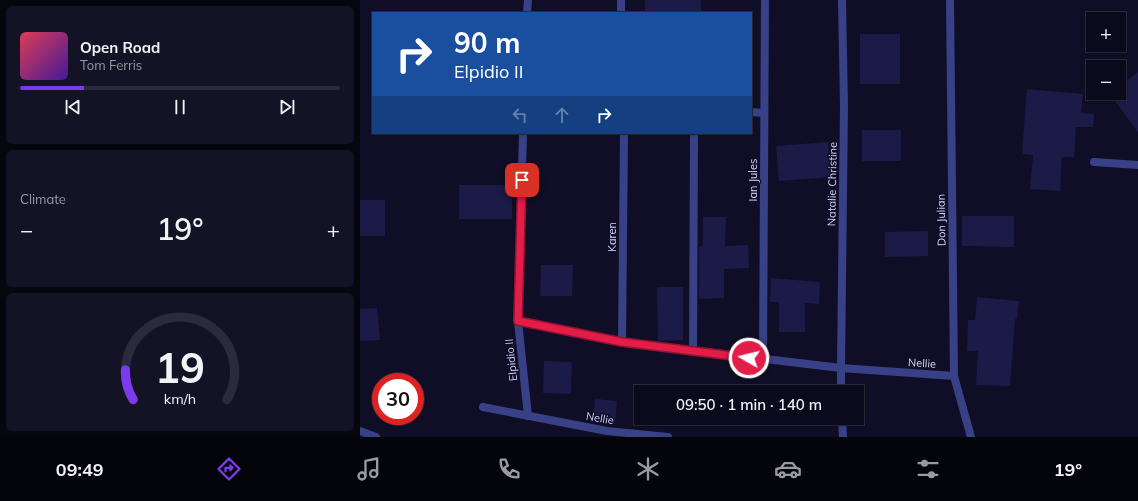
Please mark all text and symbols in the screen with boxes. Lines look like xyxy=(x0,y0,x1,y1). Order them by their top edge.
map controls xyxy=(1086,12,1126,100)
button: + xyxy=(1086,12,1126,52)
text: 90 m xyxy=(454,25,520,60)
icon: right xyxy=(388,28,440,80)
text: Open Road xyxy=(80,38,160,57)
text: Tom Ferris xyxy=(80,57,142,73)
text: Elpidio II xyxy=(454,60,523,83)
button: − xyxy=(1086,60,1126,100)
icon: previous xyxy=(62,96,84,118)
icon: pause xyxy=(169,96,191,118)
icon: next xyxy=(276,96,298,118)
icon: left xyxy=(509,104,531,126)
icon: ahead xyxy=(551,104,573,126)
icon: right xyxy=(593,104,615,126)
street label: Natalie Christine xyxy=(824,142,840,226)
street label: Ian Jules xyxy=(746,159,760,201)
pin xyxy=(505,163,539,197)
icon: arrive xyxy=(511,169,533,191)
text: Climate xyxy=(20,191,66,207)
street label: Don Julian xyxy=(934,194,948,246)
text: 19° xyxy=(156,210,204,248)
text: − xyxy=(20,216,33,244)
text: + xyxy=(327,216,340,244)
street label: Karen xyxy=(605,222,619,252)
position arrow xyxy=(728,337,770,379)
street label: Elpidio II xyxy=(502,338,520,382)
text: 19 xyxy=(155,341,205,393)
street label: Nellie xyxy=(908,355,936,371)
speed limit sign: 30 xyxy=(372,373,424,425)
text: km/h xyxy=(164,390,196,408)
text: 09:50 · 1 min · 140 m xyxy=(676,395,822,414)
street label: Nellie xyxy=(585,409,615,427)
icon: directions xyxy=(215,455,243,483)
icon: music xyxy=(355,455,383,483)
icon: phone xyxy=(495,455,523,483)
icon: climate xyxy=(634,455,662,483)
icon: car xyxy=(774,455,802,483)
icon: filters xyxy=(914,455,942,483)
text: 09:49 xyxy=(56,458,104,481)
text: 19° xyxy=(1054,458,1082,481)

